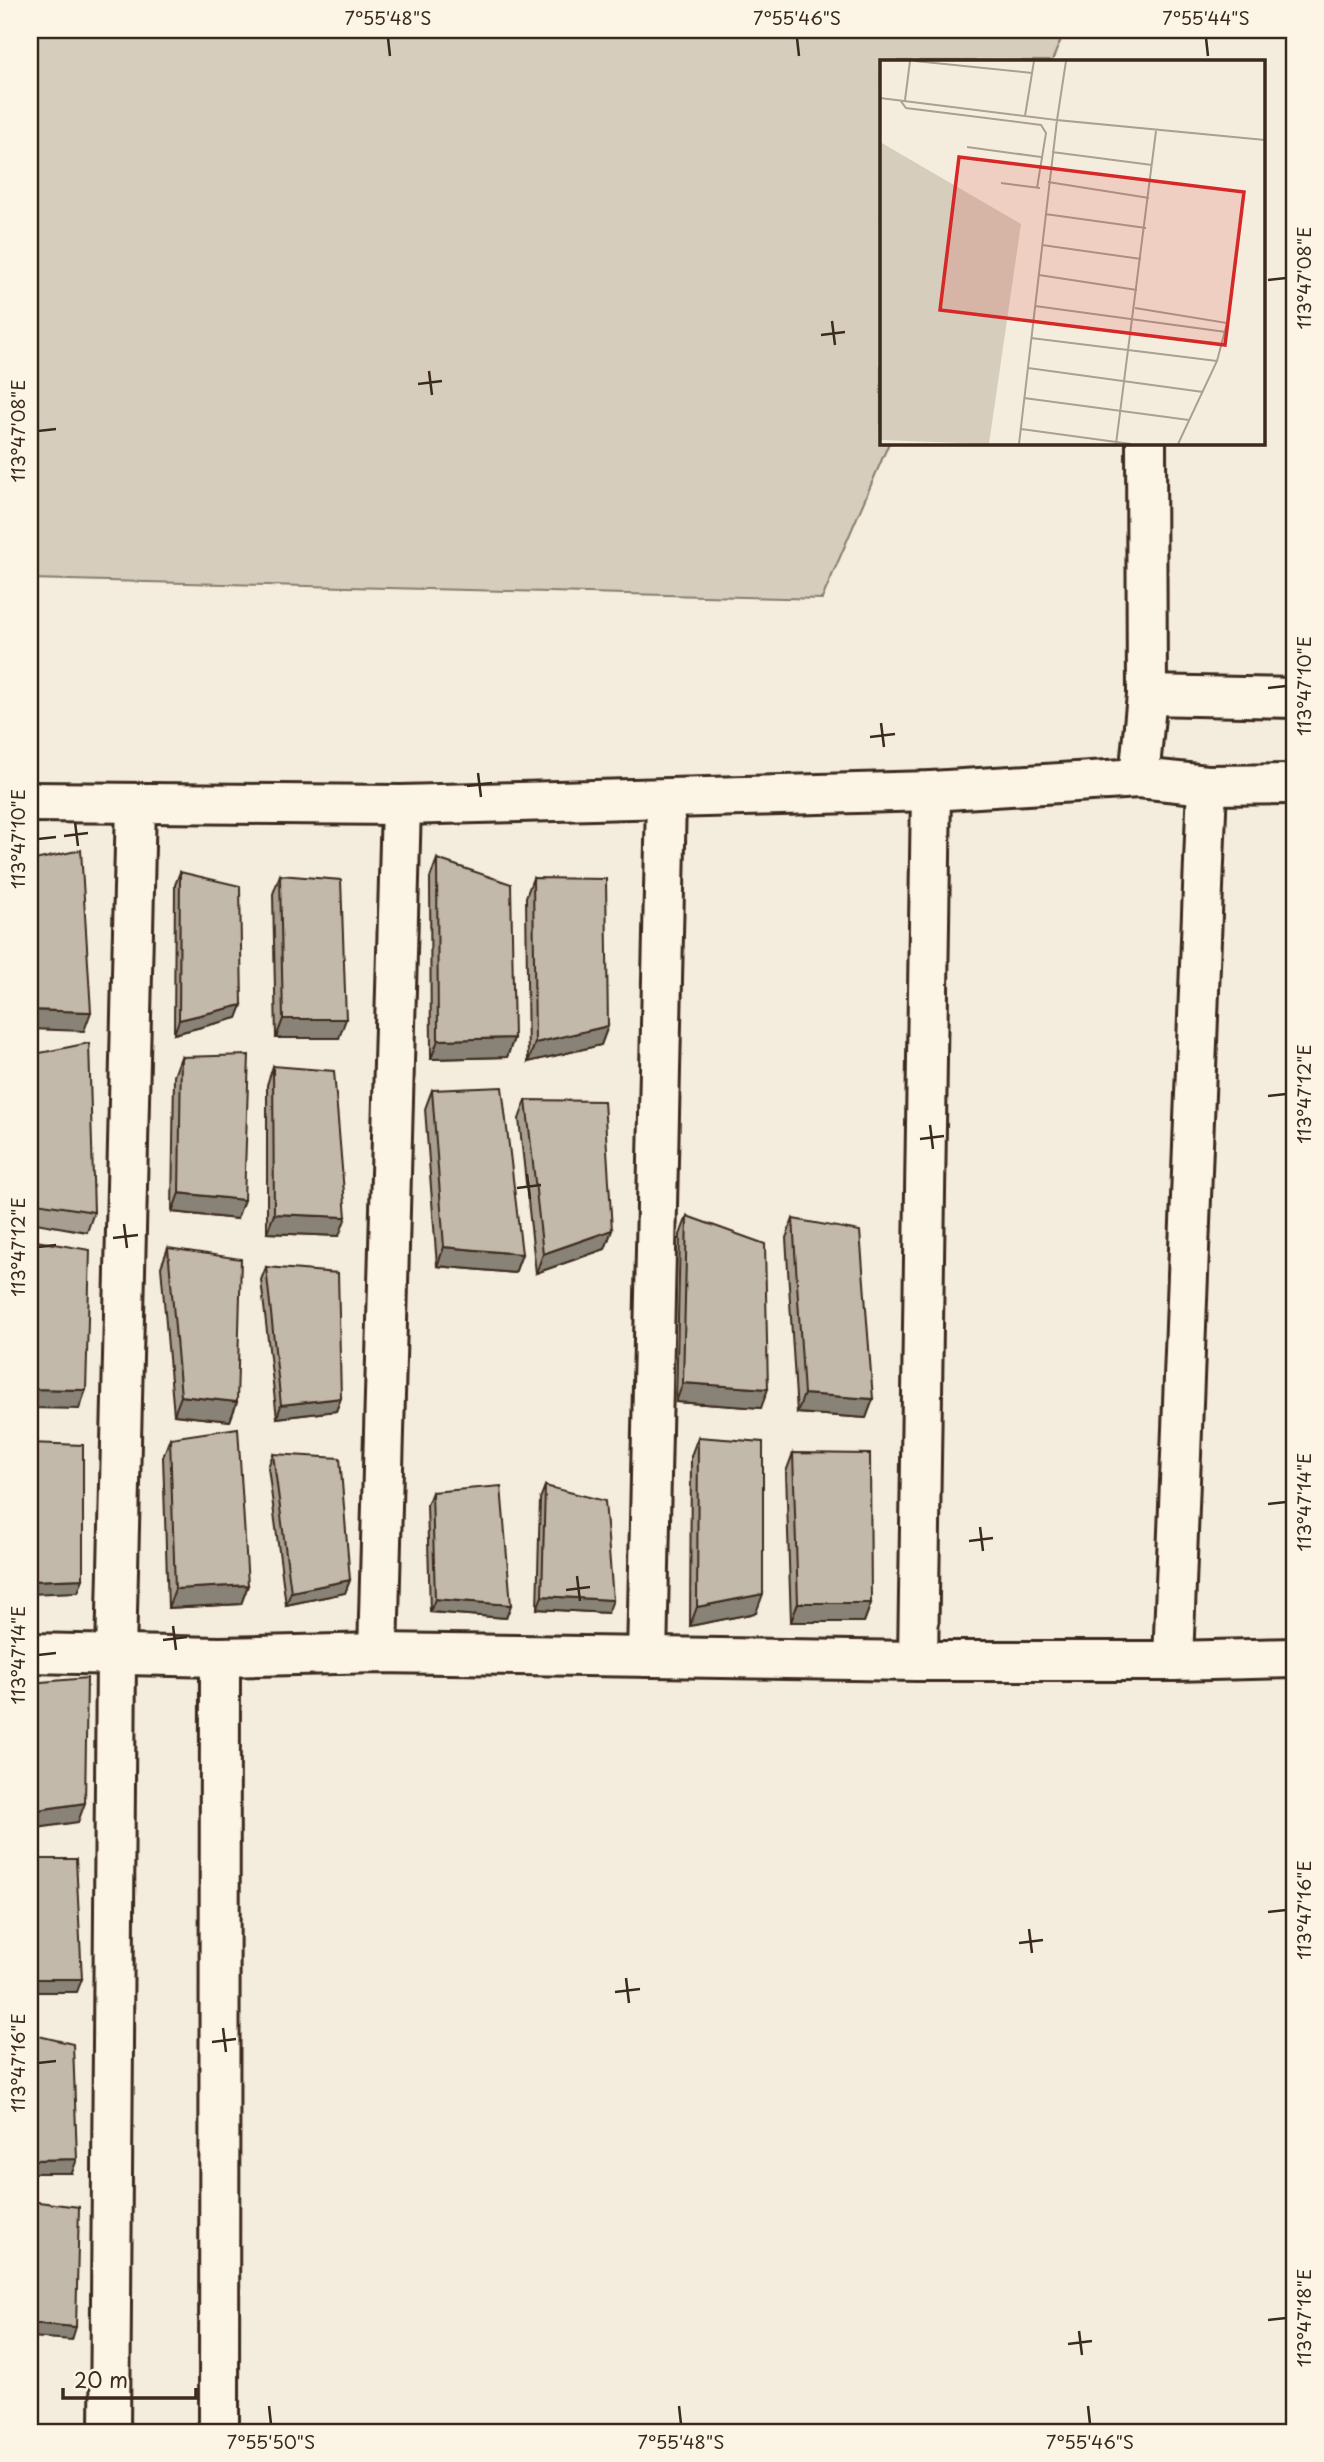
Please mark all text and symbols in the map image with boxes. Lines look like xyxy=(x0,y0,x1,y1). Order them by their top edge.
text: 7°55'48"S xyxy=(345,4,432,31)
text: 7°55'46"S xyxy=(753,4,841,31)
text: 7°55'44"S xyxy=(1162,4,1250,31)
inset map xyxy=(880,60,1264,444)
text: 113°47'08"E xyxy=(1290,226,1317,330)
text: 113°47'08"E xyxy=(4,379,31,483)
text: 113°47'10"E xyxy=(1290,636,1317,736)
text: 113°47'10"E xyxy=(4,789,31,889)
text: 113°47'12"E xyxy=(1290,1044,1317,1144)
text: 113°47'12"E xyxy=(4,1197,31,1297)
text: 113°47'14"E xyxy=(1290,1453,1317,1551)
text: 113°47'14"E xyxy=(4,1606,31,1704)
text: 113°47'16"E xyxy=(1290,1860,1317,1960)
text: 113°47'16"E xyxy=(4,2013,31,2113)
text: 113°47'18"E xyxy=(1290,2269,1317,2367)
scale bar xyxy=(63,2357,196,2401)
text: 20 m xyxy=(74,2363,128,2395)
text: 7°55'50"S xyxy=(227,2428,315,2455)
text: 7°55'48"S xyxy=(638,2428,725,2455)
text: 7°55'46"S xyxy=(1046,2428,1134,2455)

